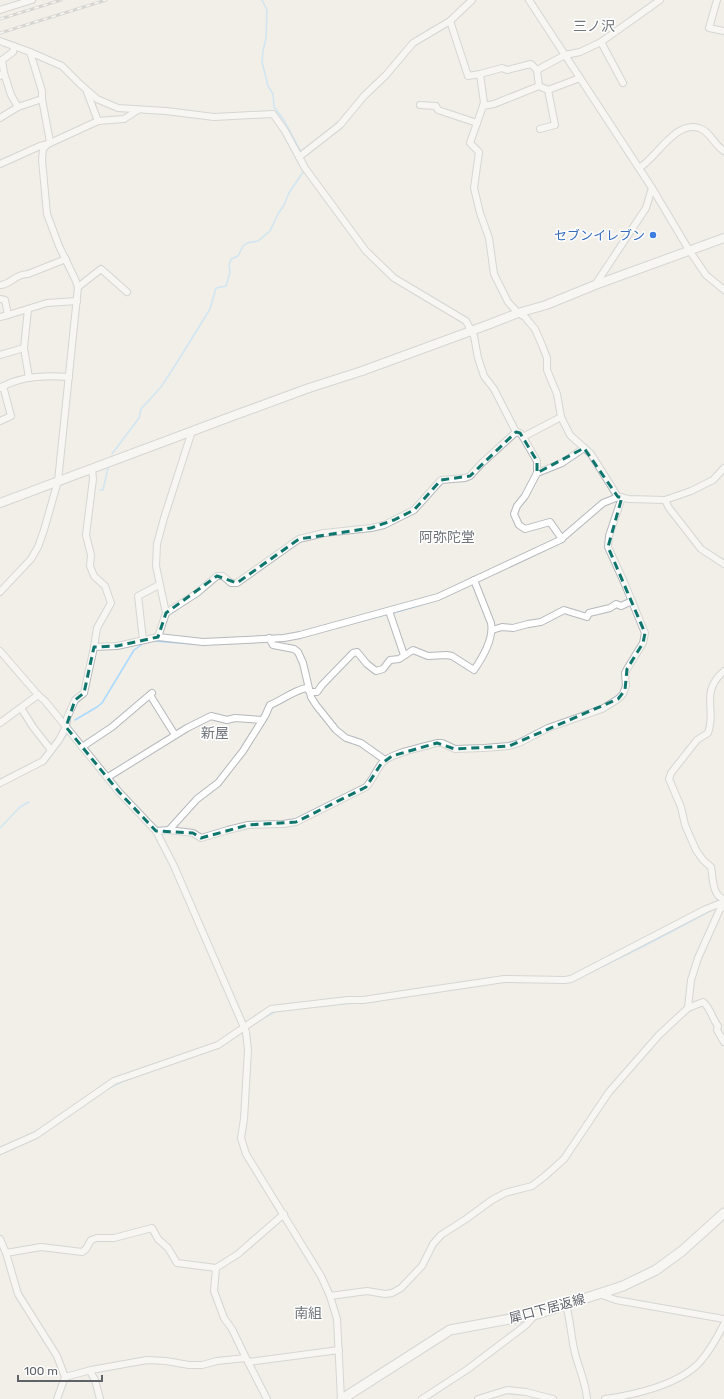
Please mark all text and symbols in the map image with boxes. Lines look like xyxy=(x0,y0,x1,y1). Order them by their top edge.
district label: 三ノ沢 xyxy=(573,18,615,35)
place label: セブンイレブン xyxy=(554,228,645,243)
marker: セブンイレブン xyxy=(648,230,658,240)
district label: 阿弥陀堂 xyxy=(419,529,475,546)
district label: 新屋 xyxy=(201,725,229,742)
street label: 犀口下居返線 xyxy=(508,1291,587,1326)
district label: 南組 xyxy=(294,1305,322,1322)
scale bar xyxy=(18,1357,102,1383)
text: 100 m xyxy=(24,1364,58,1378)

